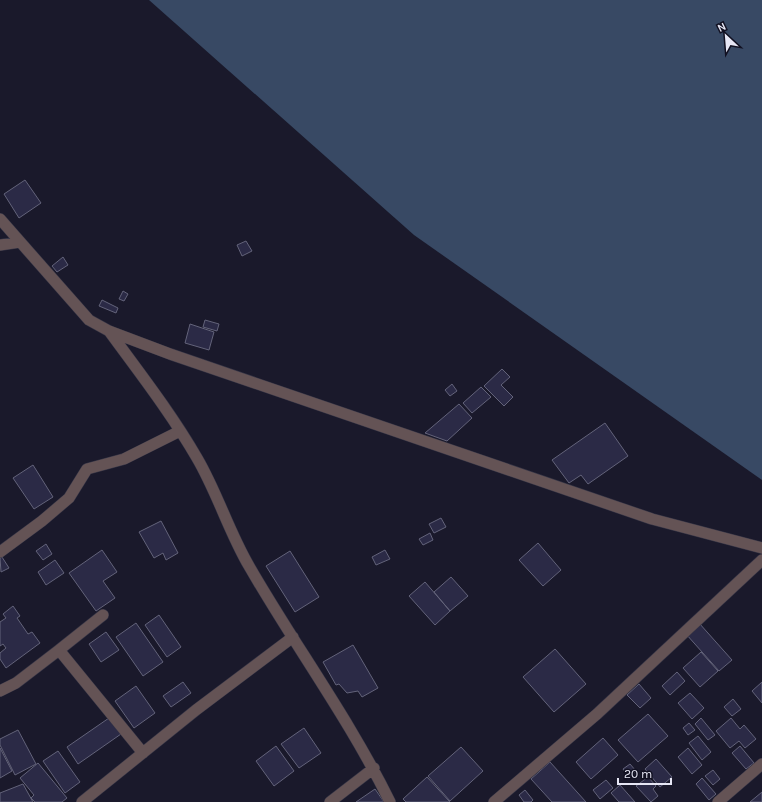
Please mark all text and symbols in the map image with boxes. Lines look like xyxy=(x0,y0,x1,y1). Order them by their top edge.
north arrow xyxy=(706,16,746,56)
text: N xyxy=(715,20,728,35)
scale bar xyxy=(618,760,671,786)
text: 20 m xyxy=(624,767,652,781)

